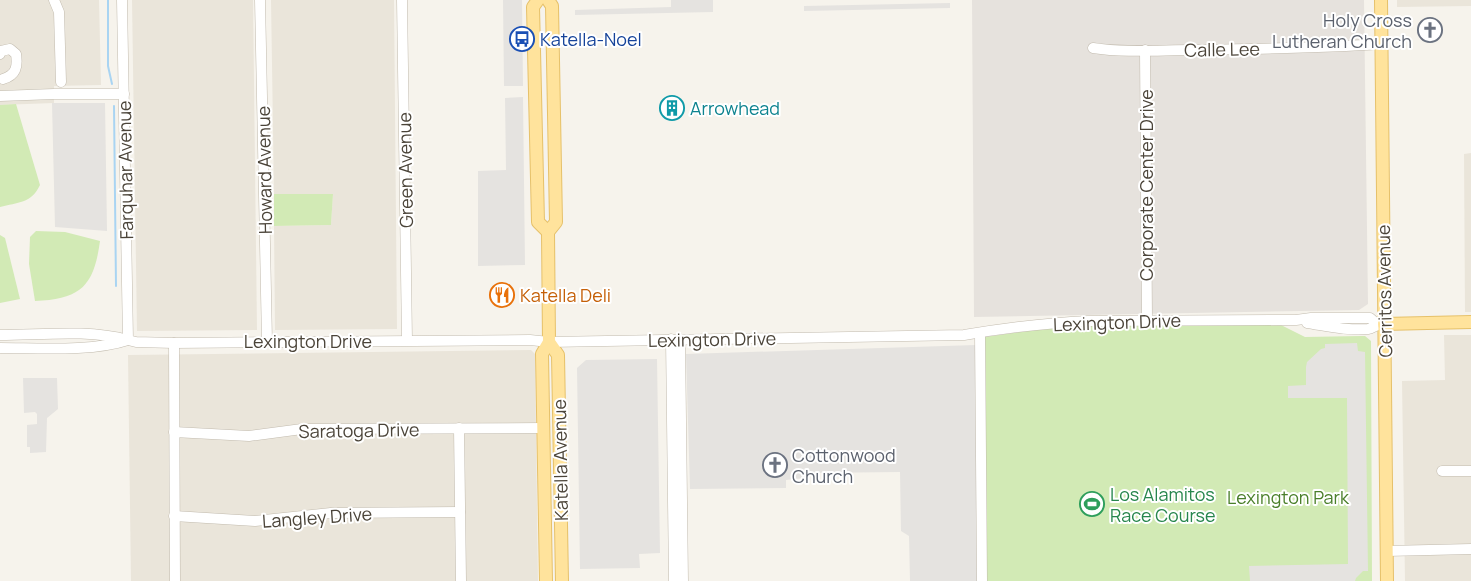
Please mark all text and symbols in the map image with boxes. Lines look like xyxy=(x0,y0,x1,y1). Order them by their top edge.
place label: Holy Cross Lutheran Church xyxy=(1272,8,1412,53)
church icon: Holy Cross Lutheran Church xyxy=(1417,17,1443,43)
bus stop icon: Katella-Noel xyxy=(509,26,535,52)
place label: Katella-Noel xyxy=(540,27,642,51)
street label: Calle Lee xyxy=(1184,36,1260,62)
street label: Corporate Center Drive xyxy=(1134,89,1158,281)
building icon: Arrowhead xyxy=(659,95,685,121)
place label: Arrowhead xyxy=(690,96,780,120)
street label: Farquhar Avenue xyxy=(112,100,138,240)
street label: Howard Avenue xyxy=(251,106,277,234)
street label: Green Avenue xyxy=(392,112,418,228)
street label: Cerritos Avenue xyxy=(1371,224,1397,358)
restaurant icon: Katella Deli xyxy=(489,282,515,308)
place label: Katella Deli xyxy=(520,283,611,307)
street label: Lexington Drive xyxy=(1052,308,1182,336)
street label: Lexington Drive xyxy=(648,326,776,352)
street label: Lexington Drive xyxy=(244,329,372,353)
street label: Katella Avenue xyxy=(547,399,573,521)
street label: Saratoga Drive xyxy=(298,417,420,443)
place label: Cottonwood Church xyxy=(792,443,896,488)
church icon: Cottonwood Church xyxy=(762,452,788,478)
place label: Los Alamitos Race Course xyxy=(1110,482,1215,527)
park label: Lexington Park xyxy=(1227,485,1350,509)
sports icon: Los Alamitos Race Course xyxy=(1079,491,1105,517)
street label: Langley Drive xyxy=(261,501,373,533)

